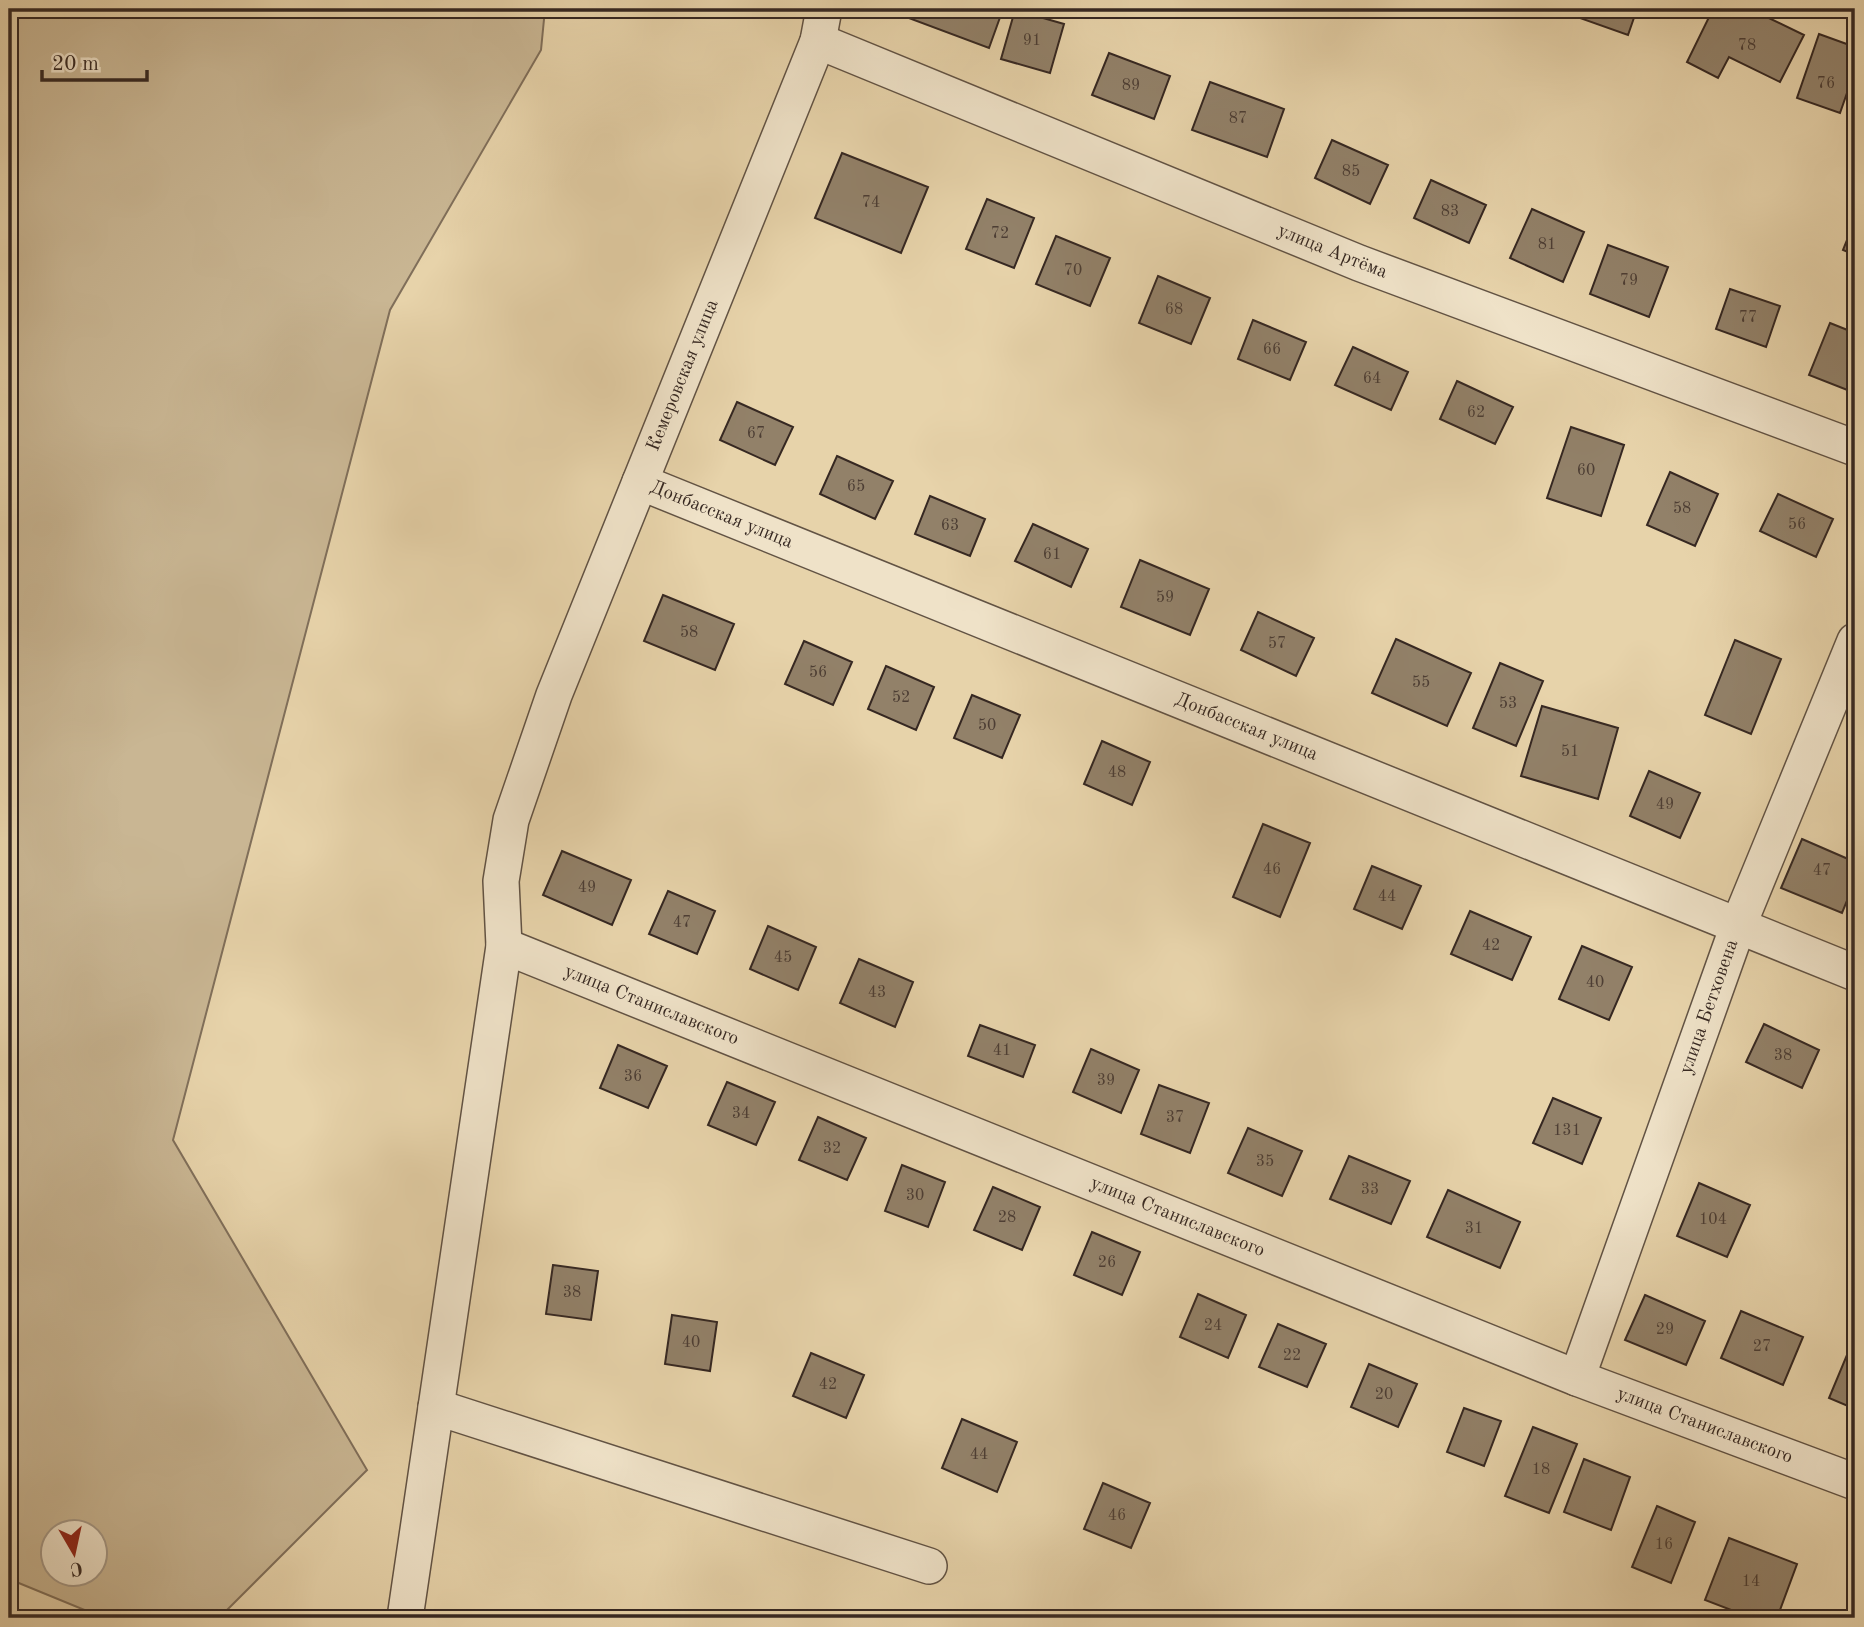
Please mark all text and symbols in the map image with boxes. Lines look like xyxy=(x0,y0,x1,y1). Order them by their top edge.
house number: 91 xyxy=(1023,33,1041,49)
scale bar xyxy=(42,38,147,82)
house number: 78 xyxy=(1738,38,1756,54)
text: 20 m xyxy=(52,54,99,75)
house number: 76 xyxy=(1817,76,1835,92)
house number: 89 xyxy=(1122,78,1140,94)
house number: 87 xyxy=(1229,111,1247,127)
house number: 85 xyxy=(1342,164,1360,180)
house number: 74 xyxy=(862,195,880,211)
house number: 83 xyxy=(1441,204,1459,220)
street label: улица Артёма xyxy=(1275,221,1390,282)
house number: 72 xyxy=(991,226,1009,242)
house number: 81 xyxy=(1538,237,1556,253)
house number: 70 xyxy=(1064,263,1082,279)
house number: 79 xyxy=(1620,273,1638,289)
street label: Кемеровская улица xyxy=(644,296,722,454)
house number: 68 xyxy=(1165,302,1183,318)
house number: 77 xyxy=(1739,310,1757,326)
house number: 66 xyxy=(1263,342,1281,358)
house number: 64 xyxy=(1363,371,1381,387)
house number: 62 xyxy=(1467,405,1485,421)
house number: 67 xyxy=(747,426,765,442)
house number: 60 xyxy=(1577,463,1595,479)
street label: Донбасская улица xyxy=(648,478,796,553)
house number: 65 xyxy=(847,479,865,495)
house number: 58 xyxy=(1673,501,1691,517)
house number: 56 xyxy=(1788,517,1806,533)
house number: 63 xyxy=(941,518,959,534)
house number: 61 xyxy=(1043,547,1061,563)
house number: 59 xyxy=(1156,590,1174,606)
house number: 58 xyxy=(680,625,698,641)
house number: 57 xyxy=(1268,636,1286,652)
house number: 56 xyxy=(809,665,827,681)
house number: 55 xyxy=(1412,675,1430,691)
house number: 52 xyxy=(892,690,910,706)
street label: Донбасская улица xyxy=(1172,690,1321,765)
house number: 53 xyxy=(1499,696,1517,712)
house number: 50 xyxy=(978,718,996,734)
house number: 51 xyxy=(1561,744,1579,760)
house number: 48 xyxy=(1108,765,1126,781)
house number: 49 xyxy=(1656,797,1674,813)
house number: 46 xyxy=(1263,862,1281,878)
house number: 47 xyxy=(1813,863,1831,879)
house number: 49 xyxy=(578,880,596,896)
house number: 44 xyxy=(1378,889,1396,905)
house number: 47 xyxy=(673,915,691,931)
street label: улица Бетховена xyxy=(1676,936,1742,1077)
house number: 42 xyxy=(1482,938,1500,954)
house number: 45 xyxy=(774,950,792,966)
street label: улица Станиславского xyxy=(562,962,741,1049)
house number: 40 xyxy=(1586,975,1604,991)
house number: 43 xyxy=(868,985,886,1001)
house number: 41 xyxy=(993,1043,1011,1059)
house number: 38 xyxy=(1774,1048,1792,1064)
house number: 36 xyxy=(624,1069,642,1085)
house number: 39 xyxy=(1097,1073,1115,1089)
house number: 34 xyxy=(732,1106,750,1122)
house number: 37 xyxy=(1166,1110,1184,1126)
house number: 131 xyxy=(1553,1123,1581,1139)
house number: 32 xyxy=(823,1141,841,1157)
house number: 35 xyxy=(1256,1154,1274,1170)
street label: улица Станиславского xyxy=(1088,1174,1267,1261)
house number: 33 xyxy=(1361,1182,1379,1198)
house number: 30 xyxy=(906,1188,924,1204)
house number: 28 xyxy=(998,1210,1016,1226)
house number: 104 xyxy=(1699,1212,1727,1228)
house number: 31 xyxy=(1465,1221,1483,1237)
house number: 26 xyxy=(1098,1255,1116,1271)
house number: 38 xyxy=(563,1285,581,1301)
house number: 24 xyxy=(1204,1318,1222,1334)
house number: 29 xyxy=(1656,1322,1674,1338)
house number: 40 xyxy=(682,1335,700,1351)
house number: 27 xyxy=(1753,1339,1771,1355)
house number: 22 xyxy=(1283,1348,1301,1364)
house number: 42 xyxy=(819,1377,837,1393)
street label: улица Станиславского xyxy=(1614,1384,1795,1467)
house number: 20 xyxy=(1375,1387,1393,1403)
house number: 44 xyxy=(970,1447,988,1463)
house number: 18 xyxy=(1532,1462,1550,1478)
house number: 46 xyxy=(1108,1508,1126,1524)
north arrow xyxy=(38,1518,108,1588)
house number: 16 xyxy=(1655,1537,1673,1553)
text: С xyxy=(69,1557,84,1578)
house number: 14 xyxy=(1742,1574,1760,1590)

